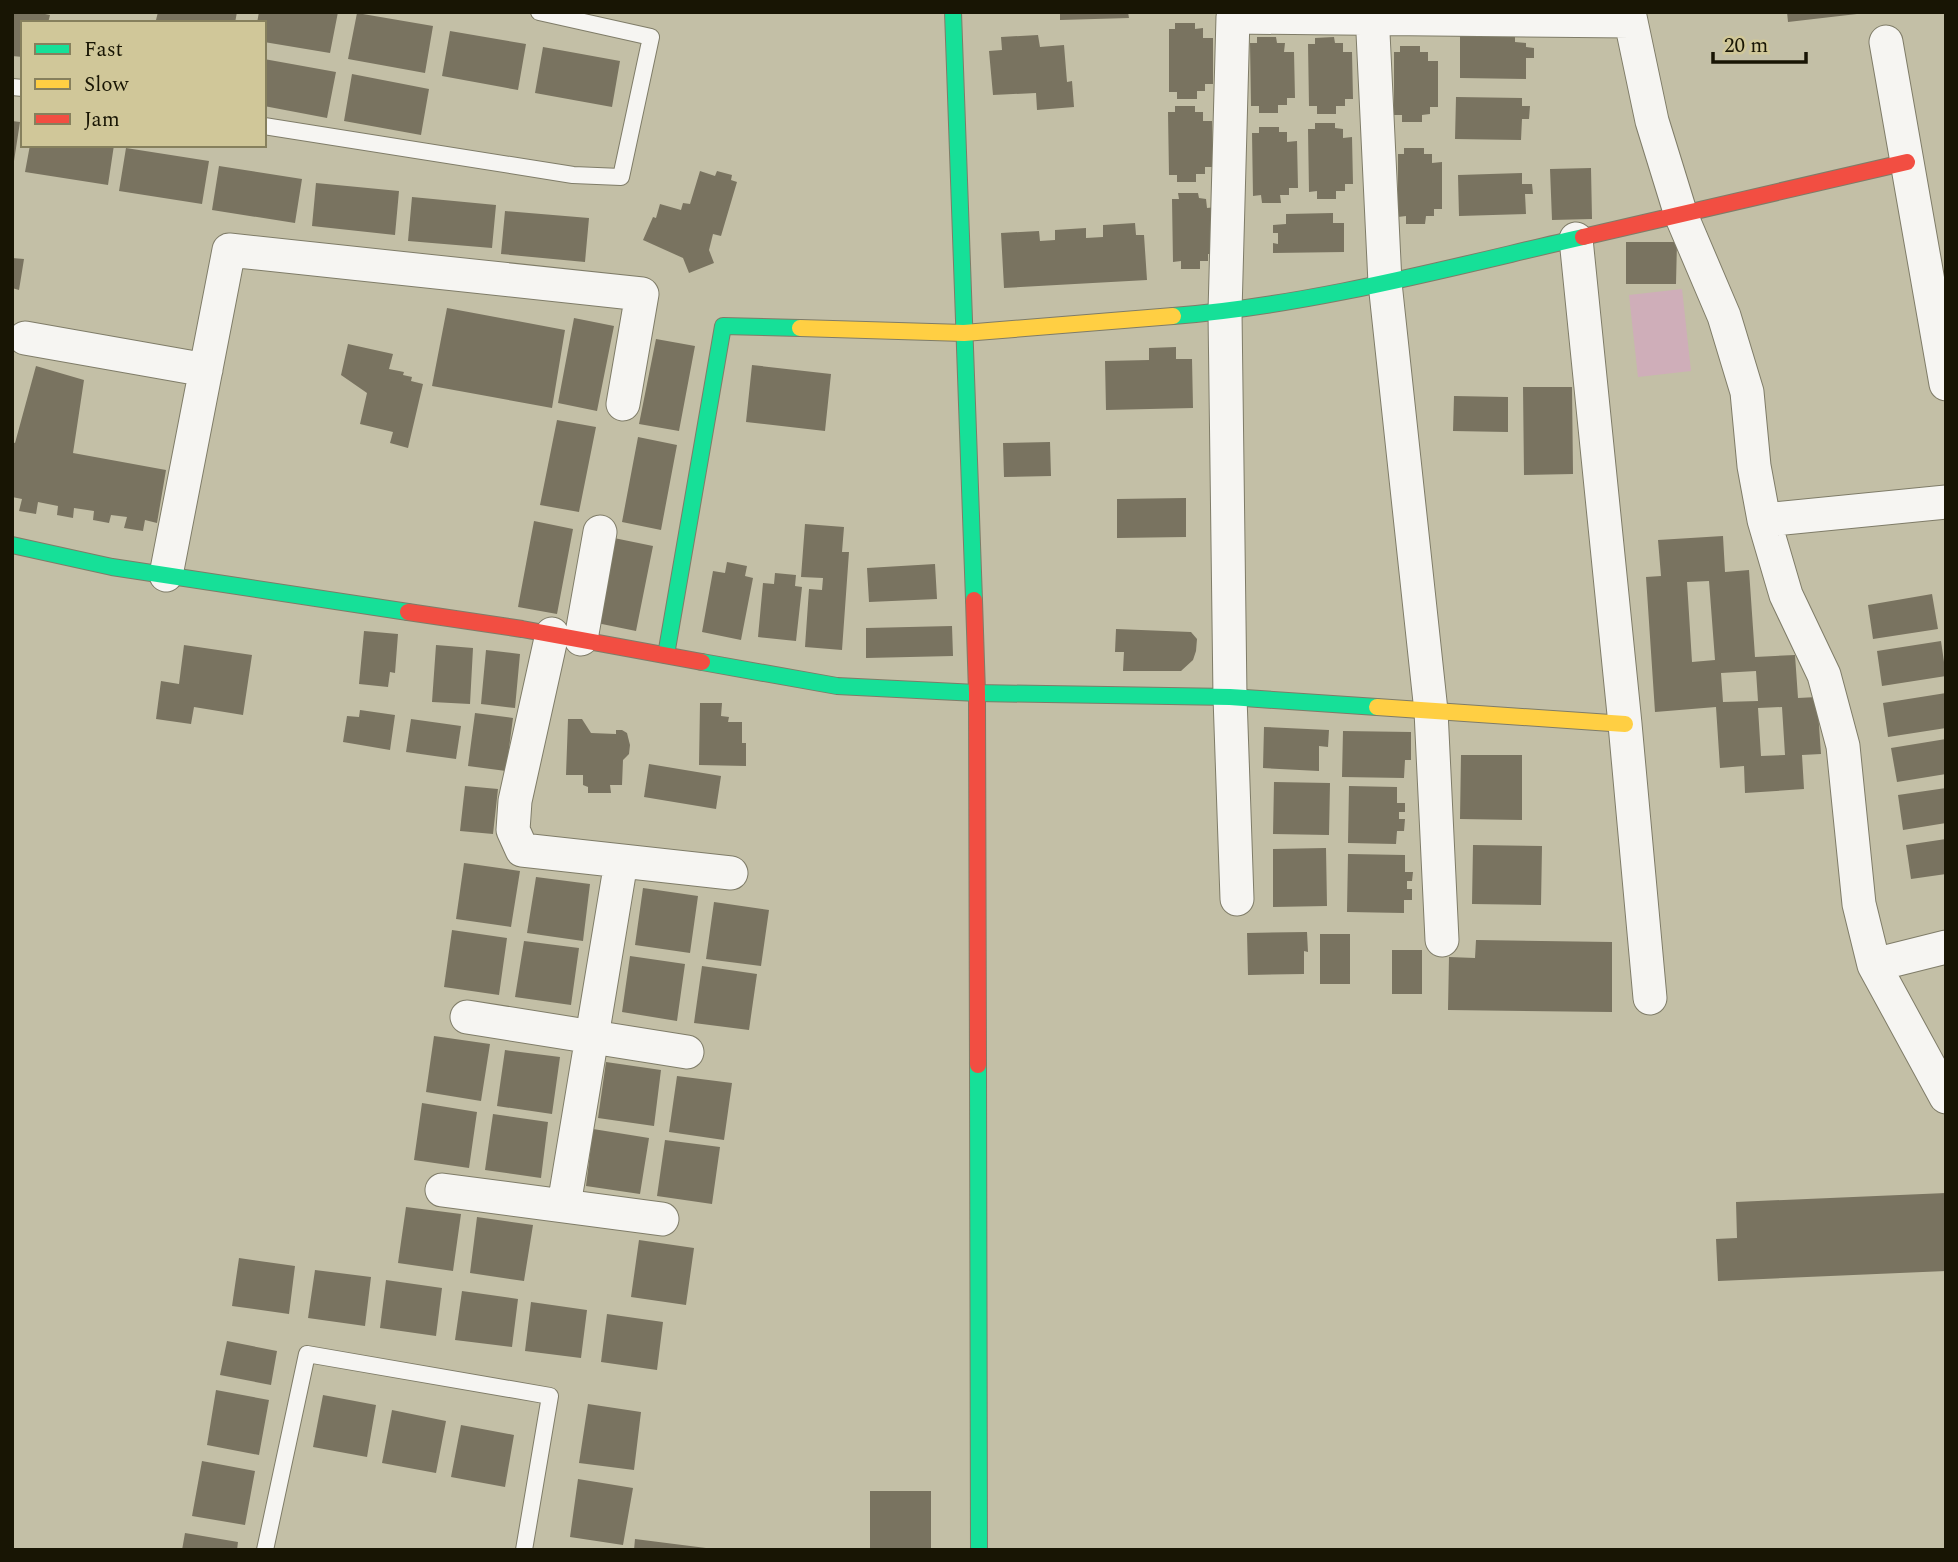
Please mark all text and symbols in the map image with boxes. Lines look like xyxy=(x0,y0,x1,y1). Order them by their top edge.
legend xyxy=(21,21,266,147)
scale bar xyxy=(1713,21,1806,65)
text: 20 m xyxy=(1724,30,1768,62)
text: Fast xyxy=(84,34,123,66)
text: Slow xyxy=(84,69,130,101)
text: Jam xyxy=(84,104,120,136)

